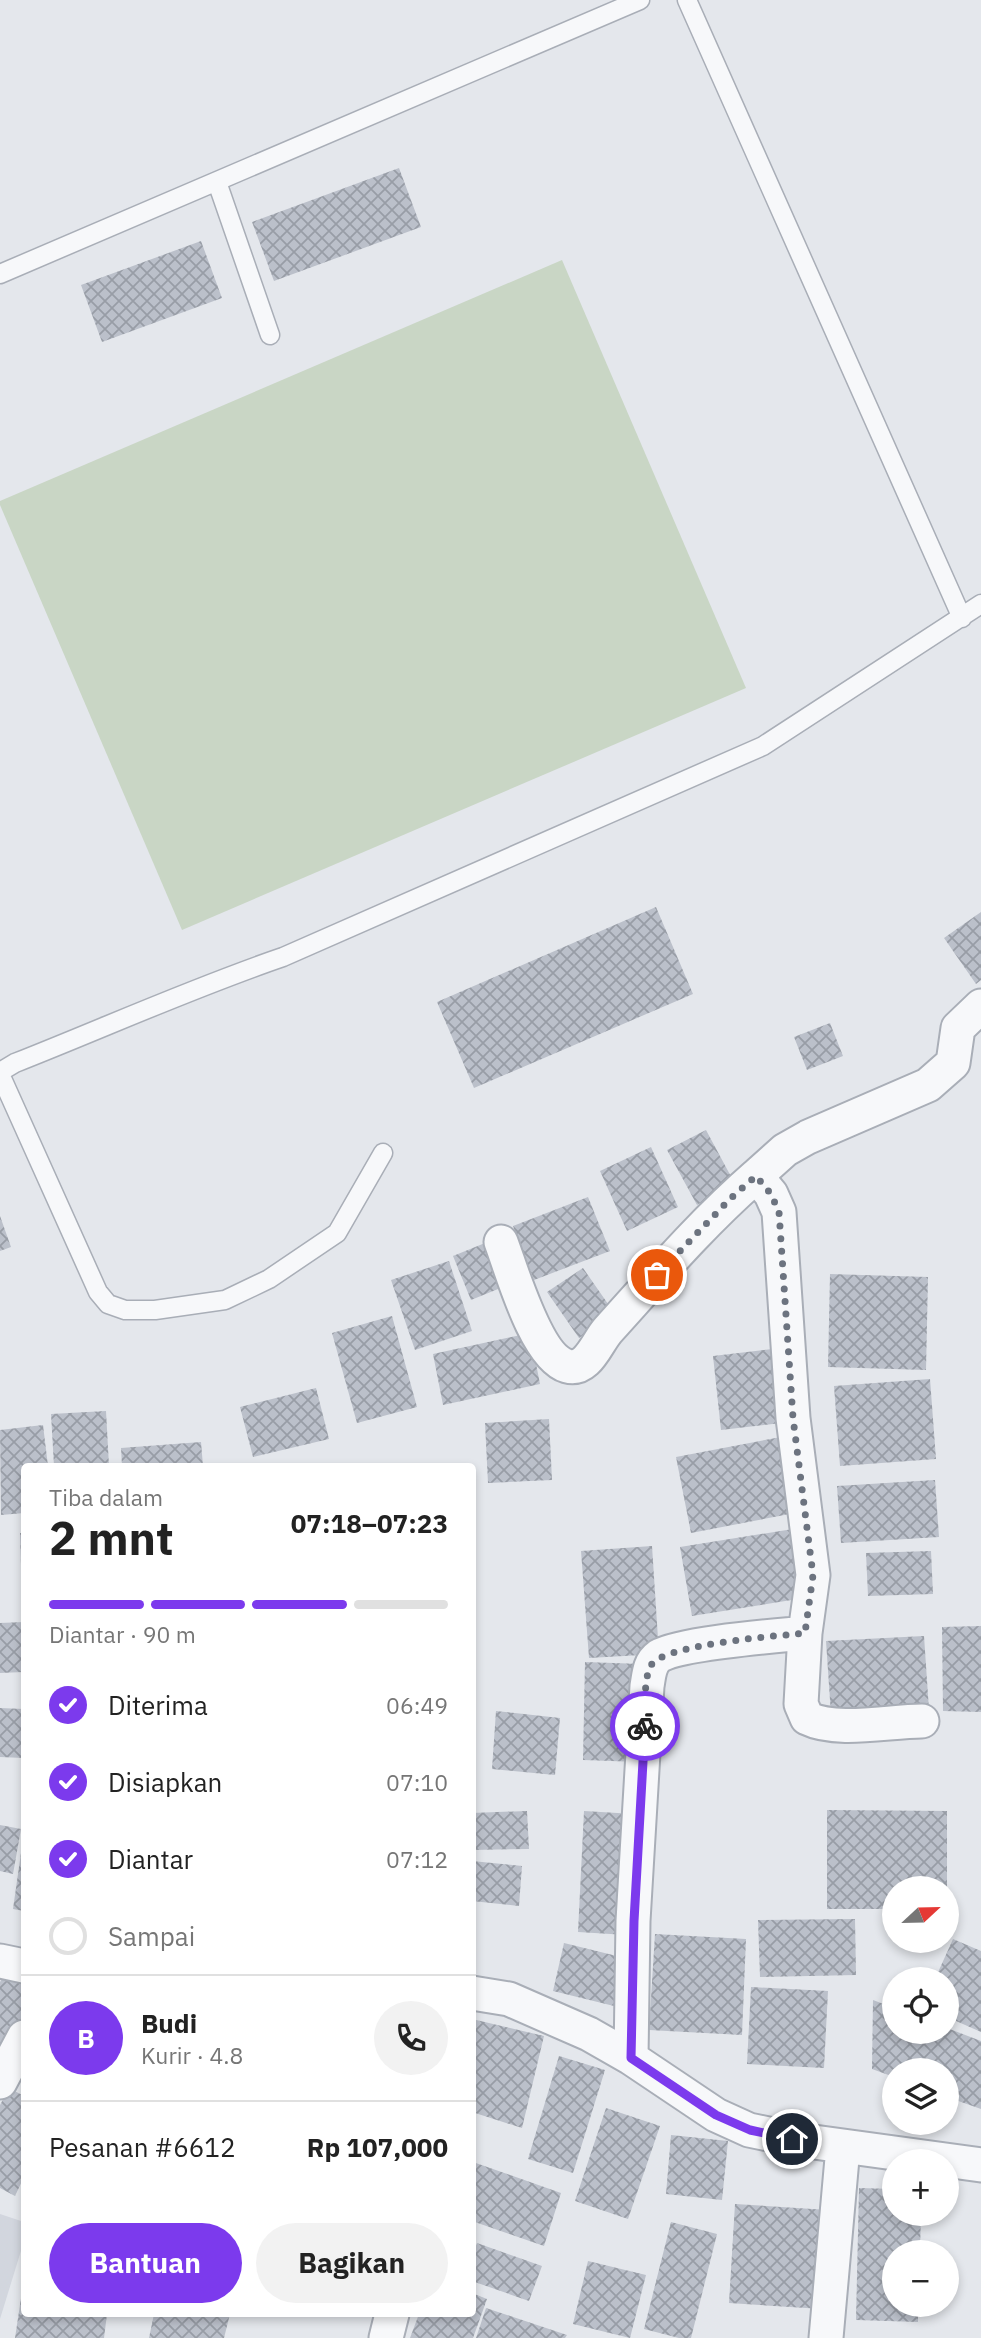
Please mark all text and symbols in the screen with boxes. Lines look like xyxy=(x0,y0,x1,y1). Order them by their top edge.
pin xyxy=(627,1245,687,1305)
icon: bag xyxy=(638,1256,676,1294)
text: Tiba dalam xyxy=(49,1482,163,1512)
text: 07:18–07:23 xyxy=(291,1506,448,1540)
text: 2 mnt xyxy=(49,1508,174,1568)
text: Diantar · 90 m xyxy=(49,1619,196,1649)
icon: check xyxy=(49,1686,87,1724)
text: Diterima xyxy=(108,1688,208,1722)
text: 06:49 xyxy=(386,1690,448,1720)
courier xyxy=(610,1691,680,1761)
icon: bike xyxy=(626,1707,664,1745)
icon: check xyxy=(49,1763,87,1801)
text: Disiapkan xyxy=(108,1765,222,1799)
text: 07:10 xyxy=(386,1767,448,1797)
icon: check xyxy=(49,1840,87,1878)
text: Diantar xyxy=(108,1842,193,1876)
text: 07:12 xyxy=(386,1844,448,1874)
north arrow xyxy=(882,1876,959,1953)
map controls xyxy=(882,1876,959,2317)
text: Sampai xyxy=(108,1919,195,1953)
button: locate xyxy=(882,1967,959,2044)
button: phone xyxy=(374,2001,448,2075)
text: Budi xyxy=(141,2006,197,2040)
text: B xyxy=(77,2021,95,2055)
text: Kurir · 4.8 xyxy=(141,2040,243,2070)
button: layers xyxy=(882,2058,959,2135)
pin xyxy=(762,2109,822,2169)
icon: home xyxy=(773,2120,811,2158)
text: Pesanan #6612 xyxy=(49,2130,236,2164)
text: Rp 107,000 xyxy=(307,2130,448,2164)
button: + xyxy=(882,2149,959,2226)
button: Bantuan xyxy=(49,2223,242,2303)
button: Bagikan xyxy=(256,2223,448,2303)
button: − xyxy=(882,2240,959,2317)

